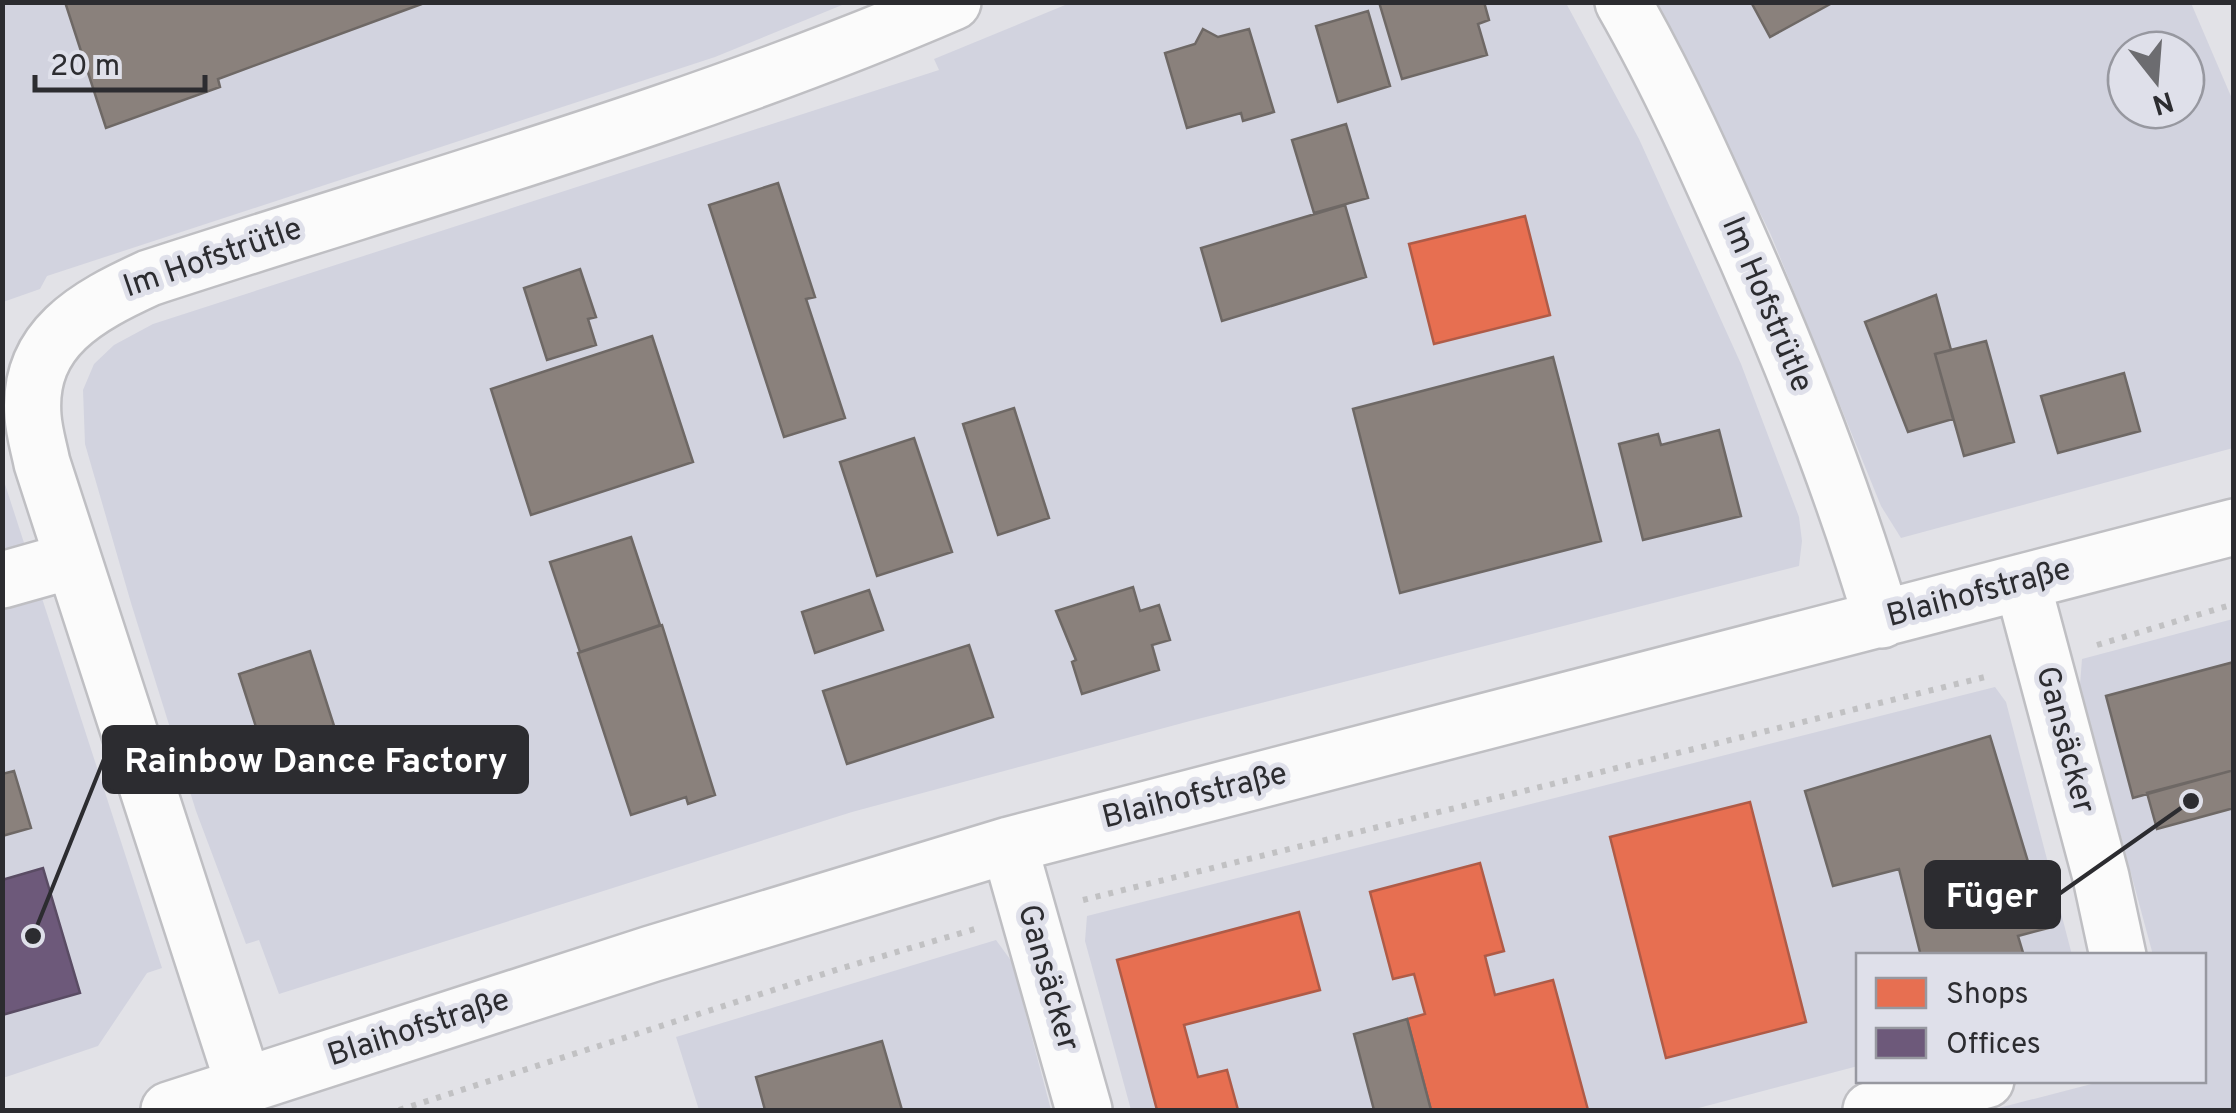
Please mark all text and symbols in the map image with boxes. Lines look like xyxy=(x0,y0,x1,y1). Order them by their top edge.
scale bar xyxy=(35,30,205,92)
north arrow xyxy=(2106,30,2206,130)
text: 20 m xyxy=(50,49,120,86)
text: N xyxy=(2148,81,2177,121)
street label: Im Hofstrütle xyxy=(118,210,308,308)
street label: Im Hofstrütle xyxy=(1711,211,1821,399)
street label: Blaihofstraße xyxy=(1882,550,2076,638)
street label: Gansäcker xyxy=(2025,662,2103,818)
callout: Rainbow Dance Factory xyxy=(104,727,527,792)
text: Rainbow Dance Factory xyxy=(124,741,508,785)
street label: Blaihofstraße xyxy=(1098,755,1292,839)
callout: Füger xyxy=(1926,862,2059,927)
text: Füger xyxy=(1946,876,2039,920)
street label: Gansäcker xyxy=(1007,900,1087,1056)
legend xyxy=(1856,953,2206,1083)
text: Shops xyxy=(1946,977,2029,1014)
street label: Blaihofstraße xyxy=(323,981,515,1077)
text: Offices xyxy=(1946,1027,2041,1064)

